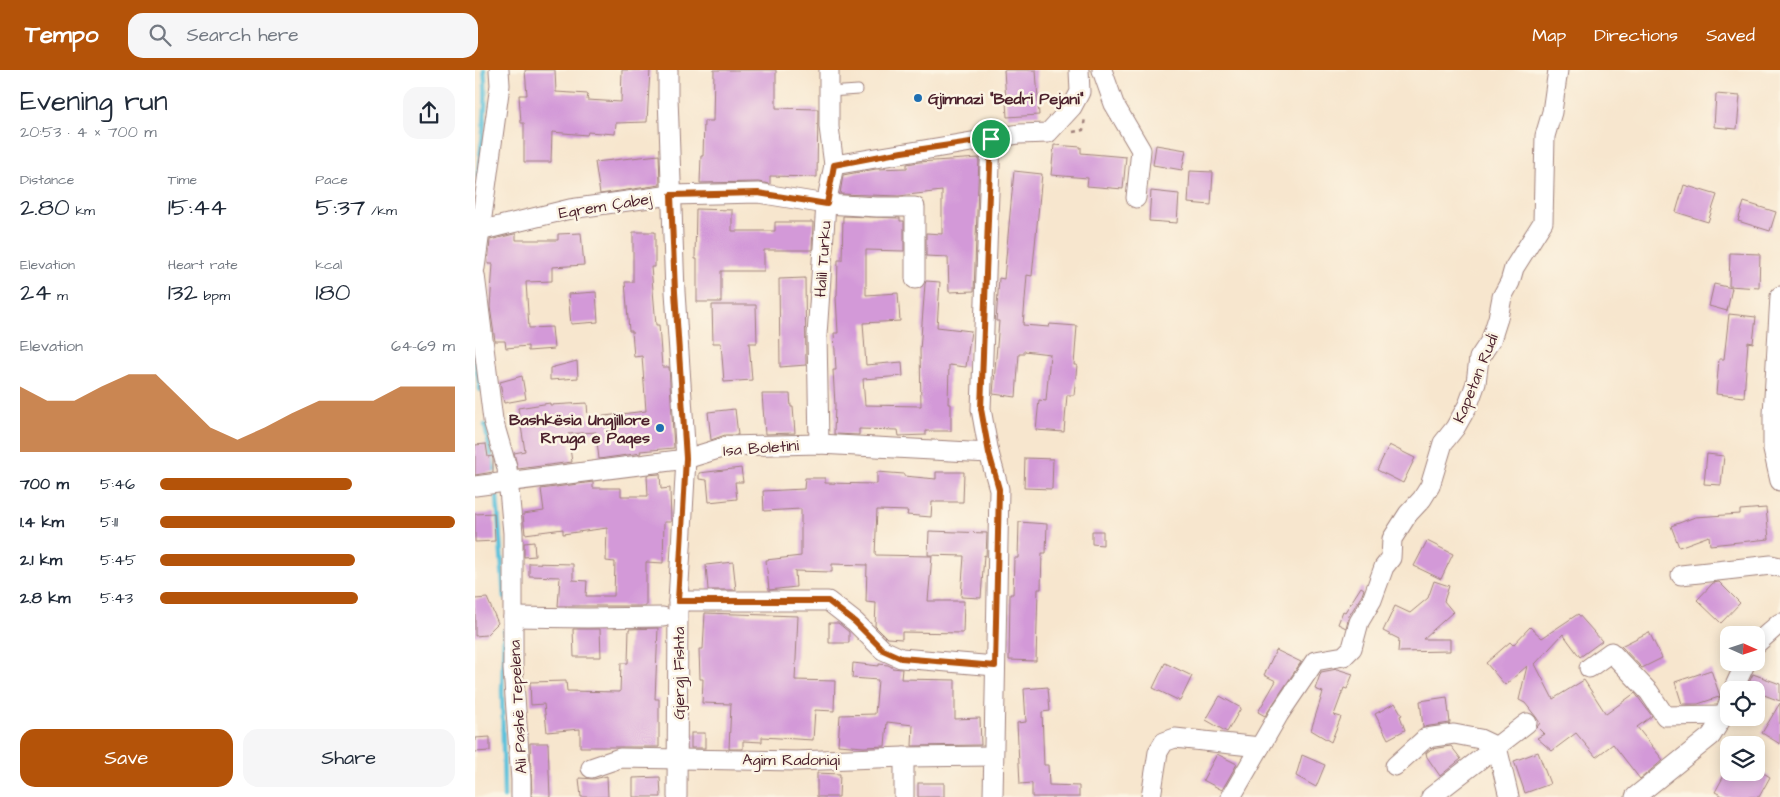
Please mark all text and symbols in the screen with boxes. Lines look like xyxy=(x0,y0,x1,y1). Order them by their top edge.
search box xyxy=(128,13,478,58)
text: Tempo xyxy=(25,18,98,52)
icon: search xyxy=(146,21,174,49)
text: Search here xyxy=(186,22,299,49)
text: Map xyxy=(1532,23,1566,48)
text: Directions xyxy=(1594,23,1678,48)
text: Saved xyxy=(1706,23,1755,48)
text: Evening run xyxy=(20,82,168,121)
button: share xyxy=(403,87,455,139)
place label: Gjimnazi "Bedri Pejani" xyxy=(928,88,1084,110)
marker: Gjimnazi "Bedri Pejani" xyxy=(912,92,924,104)
pin xyxy=(970,118,1012,160)
text: 20:53 · 4 × 700 m xyxy=(20,121,157,143)
icon: arrive xyxy=(977,125,1005,153)
text: Distance xyxy=(20,170,74,190)
text: Time xyxy=(168,170,197,190)
text: Pace xyxy=(315,170,348,190)
street label: Eqrem Çabej xyxy=(557,188,653,224)
text: 2.80 xyxy=(20,190,70,225)
text: 15:44 xyxy=(168,190,227,225)
text: 5:37 xyxy=(315,190,365,225)
text: km xyxy=(70,201,95,221)
text: /km xyxy=(365,201,397,221)
street label: Halil Turku xyxy=(809,220,837,298)
text: Elevation xyxy=(20,255,75,275)
text: Heart rate xyxy=(168,255,238,275)
text: kcal xyxy=(315,255,342,275)
text: 24 xyxy=(20,275,51,310)
text: 132 xyxy=(168,275,198,310)
text: 180 xyxy=(315,275,351,310)
text: m xyxy=(51,286,68,306)
text: bpm xyxy=(198,286,230,306)
street label: Kapetan Rudi xyxy=(1448,330,1504,426)
text: Elevation xyxy=(20,335,83,357)
text: 64–69 m xyxy=(391,335,455,357)
place label: Bashkësia Ungjillore Rruga e Paqes xyxy=(509,409,650,451)
marker: Bashkësia Ungjillore Rruga e Paqes xyxy=(654,422,666,434)
street label: Isa Boletini xyxy=(722,434,800,462)
text: 700 m xyxy=(20,473,69,495)
text: 5:46 xyxy=(100,473,135,495)
text: 1.4 km xyxy=(20,511,64,533)
text: 5:11 xyxy=(100,511,118,533)
text: 2.1 km xyxy=(20,549,62,571)
text: 5:45 xyxy=(100,549,136,571)
text: 2.8 km xyxy=(20,587,70,609)
text: 5:43 xyxy=(100,587,133,609)
north arrow xyxy=(1720,626,1765,671)
map controls xyxy=(1720,626,1765,781)
street label: Gjergj Fishta xyxy=(668,627,691,719)
street label: Ali Pashë Tepelena xyxy=(503,639,533,775)
button: locate xyxy=(1720,681,1765,726)
button: Save xyxy=(20,729,233,787)
button: Share xyxy=(243,729,455,787)
button: layers xyxy=(1720,736,1765,781)
street label: Agim Radoniqi xyxy=(742,749,840,772)

